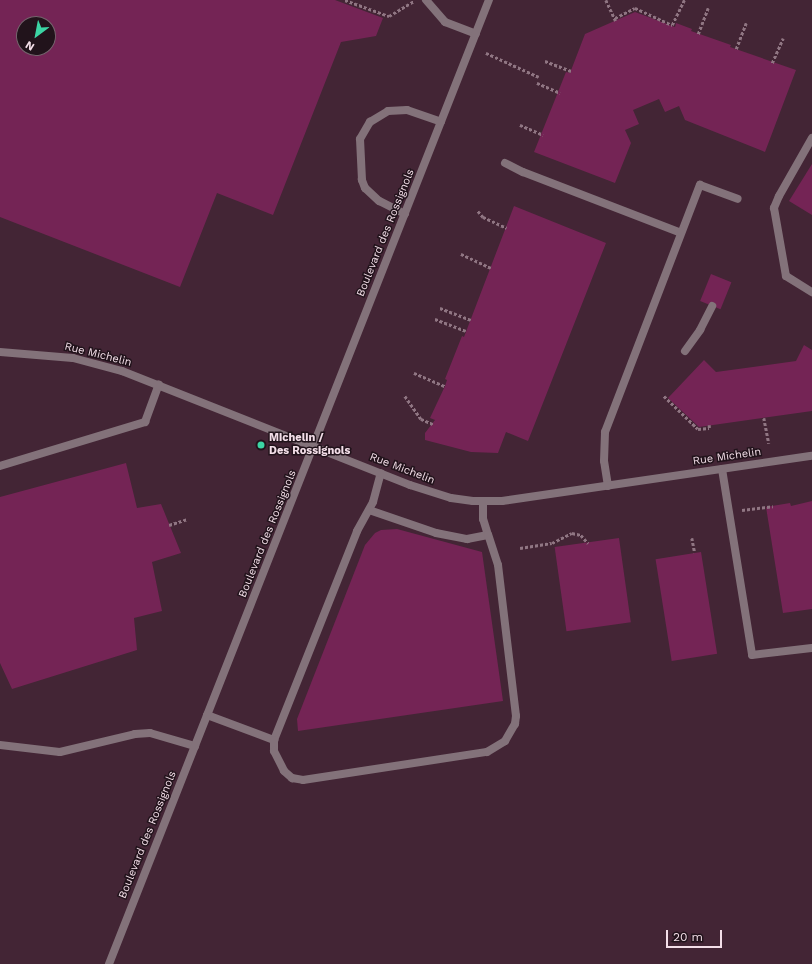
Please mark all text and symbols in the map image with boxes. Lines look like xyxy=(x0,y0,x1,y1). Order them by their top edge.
north arrow xyxy=(16,16,56,56)
text: N xyxy=(23,38,37,53)
street label: Boulevard des Rossignols xyxy=(354,167,418,299)
street label: Rue Michelin xyxy=(63,340,133,370)
place label: Michelin / Des Rossignols xyxy=(269,432,350,458)
marker: Michelin / Des Rossignols xyxy=(256,440,266,450)
street label: Rue Michelin xyxy=(692,446,762,468)
street label: Rue Michelin xyxy=(368,451,436,487)
street label: Boulevard des Rossignols xyxy=(236,468,300,600)
street label: Boulevard des Rossignols xyxy=(116,769,180,901)
scale bar xyxy=(668,922,724,948)
text: 20 m xyxy=(673,930,703,944)

